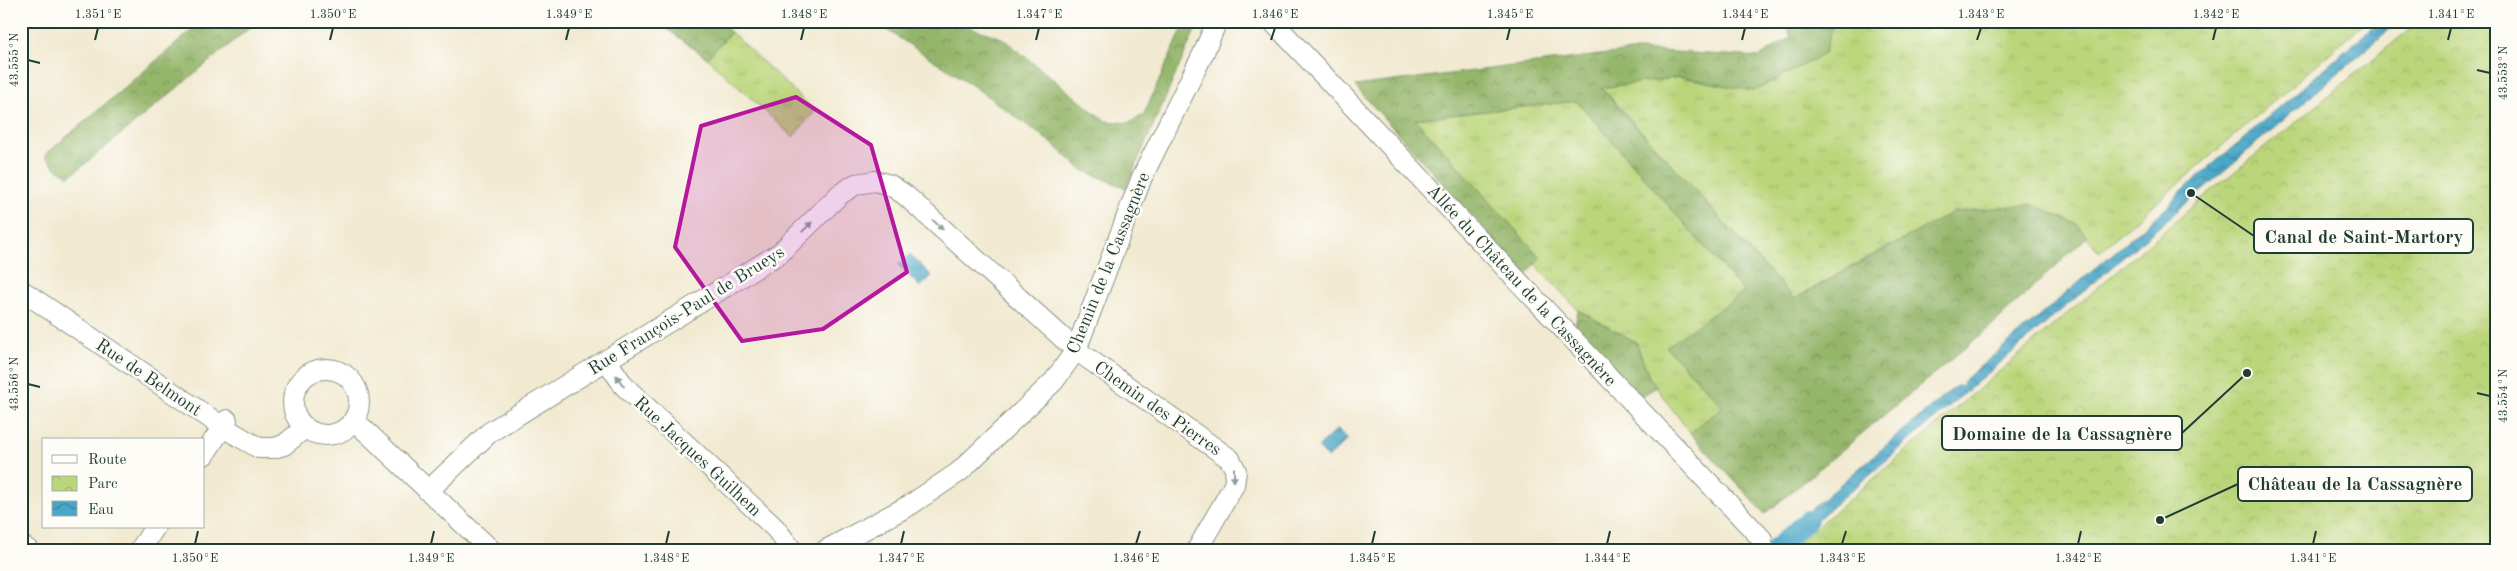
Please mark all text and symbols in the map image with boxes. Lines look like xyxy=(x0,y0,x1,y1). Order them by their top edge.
text: 1.351°E xyxy=(75,8,121,21)
text: 1.350°E xyxy=(310,8,356,21)
text: 1.345°E xyxy=(1487,8,1533,21)
text: 1.349°E xyxy=(546,9,592,21)
text: 1.348°E xyxy=(781,9,827,21)
text: 1.347°E xyxy=(1016,9,1062,21)
text: 1.346°E xyxy=(1252,9,1298,21)
text: 1.344°E xyxy=(1722,9,1768,21)
text: 1.343°E xyxy=(1958,9,2004,21)
text: 1.342°E xyxy=(2193,9,2239,21)
text: 1.341°E xyxy=(2428,9,2474,21)
text: 43.555°N xyxy=(8,33,21,87)
text: 43.553°N xyxy=(2497,46,2510,100)
street label: Chemin de la Cassagnère xyxy=(1064,170,1154,357)
street label: Allée du Château de la Cassagnère xyxy=(1423,181,1619,390)
one-way arrow xyxy=(931,219,944,230)
callout: Canal de Saint-Martory xyxy=(2254,219,2473,253)
one-way arrow xyxy=(800,221,812,233)
text: Canal de Saint-Martory xyxy=(2264,229,2464,248)
street label: Rue François-Paul de Brueys xyxy=(585,243,788,379)
street label: Rue de Belmont xyxy=(92,336,205,420)
text: 43.556°N xyxy=(8,357,21,411)
street label: Chemin des Pierres xyxy=(1090,358,1225,460)
text: 43.554°N xyxy=(2497,369,2510,423)
one-way arrow xyxy=(615,374,625,388)
street label: Rue Jacques Guilhem xyxy=(630,393,764,520)
callout: Domaine de la Cassagnère xyxy=(1942,416,2182,450)
text: Domaine de la Cassagnère xyxy=(1952,426,2172,445)
legend xyxy=(42,438,205,528)
text: Route xyxy=(88,453,126,468)
callout: Château de la Cassagnère xyxy=(2238,467,2472,501)
one-way arrow xyxy=(1230,468,1238,484)
text: Château de la Cassagnère xyxy=(2248,476,2462,495)
text: Parc xyxy=(88,477,118,492)
text: Eau xyxy=(88,503,114,518)
text: 1.350°E xyxy=(172,552,218,565)
text: 1.345°E xyxy=(1349,552,1395,565)
text: 1.349°E xyxy=(408,553,454,565)
text: 1.348°E xyxy=(643,553,689,565)
text: 1.347°E xyxy=(878,553,924,565)
text: 1.346°E xyxy=(1113,553,1159,565)
text: 1.344°E xyxy=(1584,553,1630,565)
text: 1.343°E xyxy=(1819,553,1865,565)
text: 1.342°E xyxy=(2055,553,2101,565)
text: 1.341°E xyxy=(2290,553,2336,565)

